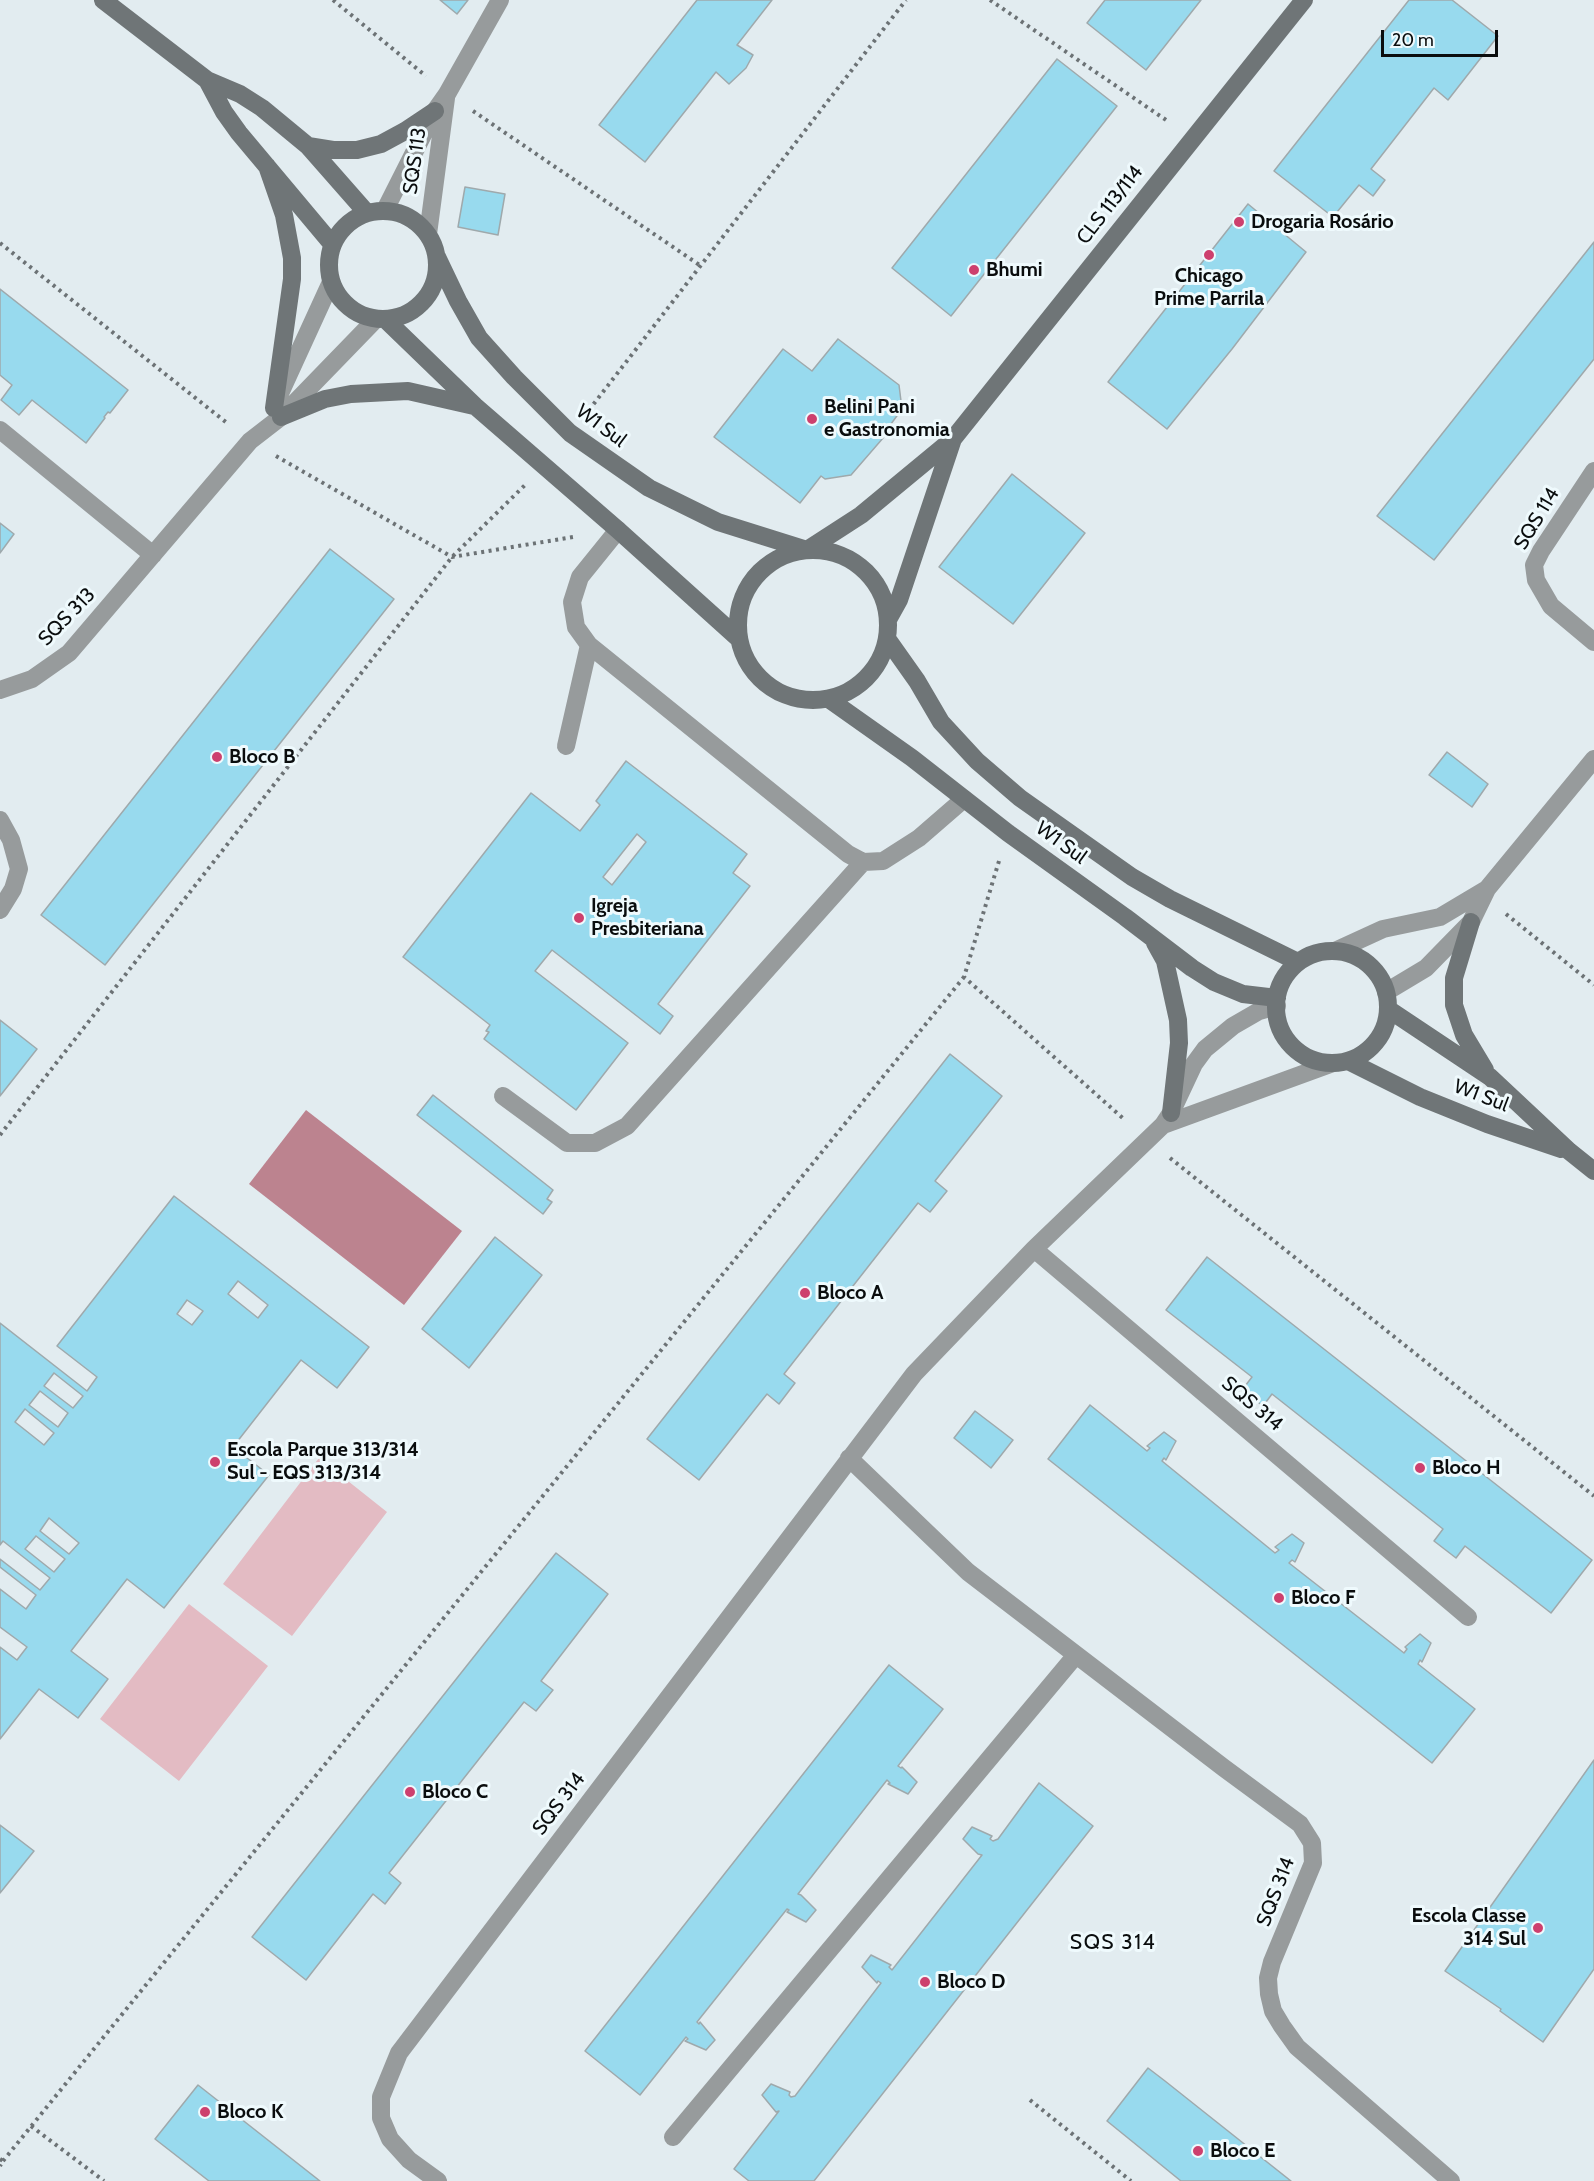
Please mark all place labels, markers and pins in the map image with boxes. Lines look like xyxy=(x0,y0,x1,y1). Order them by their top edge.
place label: Drogaria Rosário xyxy=(1251,210,1394,234)
marker: Drogaria Rosário xyxy=(1232,215,1246,229)
marker: Chicago Prime Parrila xyxy=(1202,248,1216,262)
place label: Bhumi xyxy=(986,258,1043,282)
marker: Bhumi xyxy=(967,263,981,277)
place label: Chicago Prime Parrila xyxy=(1154,264,1264,311)
place label: Belini Pani e Gastronomia xyxy=(824,395,950,442)
marker: Belini Pani e Gastronomia xyxy=(805,412,819,426)
place label: Bloco B xyxy=(229,745,295,769)
marker: Bloco B xyxy=(210,750,224,764)
place label: Igreja Presbiteriana xyxy=(591,894,704,941)
marker: Igreja Presbiteriana xyxy=(572,911,586,925)
place label: Bloco A xyxy=(817,1281,883,1305)
marker: Bloco A xyxy=(798,1286,812,1300)
place label: Escola Parque 313/314 Sul - EQS 313/314 xyxy=(227,1438,419,1485)
marker: Escola Parque 313/314 Sul - EQS 313/314 xyxy=(208,1455,222,1469)
place label: Bloco H xyxy=(1432,1456,1500,1480)
marker: Bloco H xyxy=(1413,1461,1427,1475)
place label: Bloco F xyxy=(1291,1586,1355,1610)
marker: Bloco F xyxy=(1272,1591,1286,1605)
place label: Bloco C xyxy=(422,1780,488,1804)
marker: Bloco C xyxy=(403,1785,417,1799)
place label: Escola Classe 314 Sul xyxy=(1411,1904,1526,1951)
marker: Escola Classe 314 Sul xyxy=(1531,1921,1545,1935)
place label: Bloco D xyxy=(937,1970,1005,1994)
marker: Bloco D xyxy=(918,1975,932,1989)
place label: Bloco K xyxy=(217,2100,283,2124)
marker: Bloco K xyxy=(198,2105,212,2119)
place label: Bloco E xyxy=(1210,2139,1275,2163)
marker: Bloco E xyxy=(1191,2144,1205,2158)

